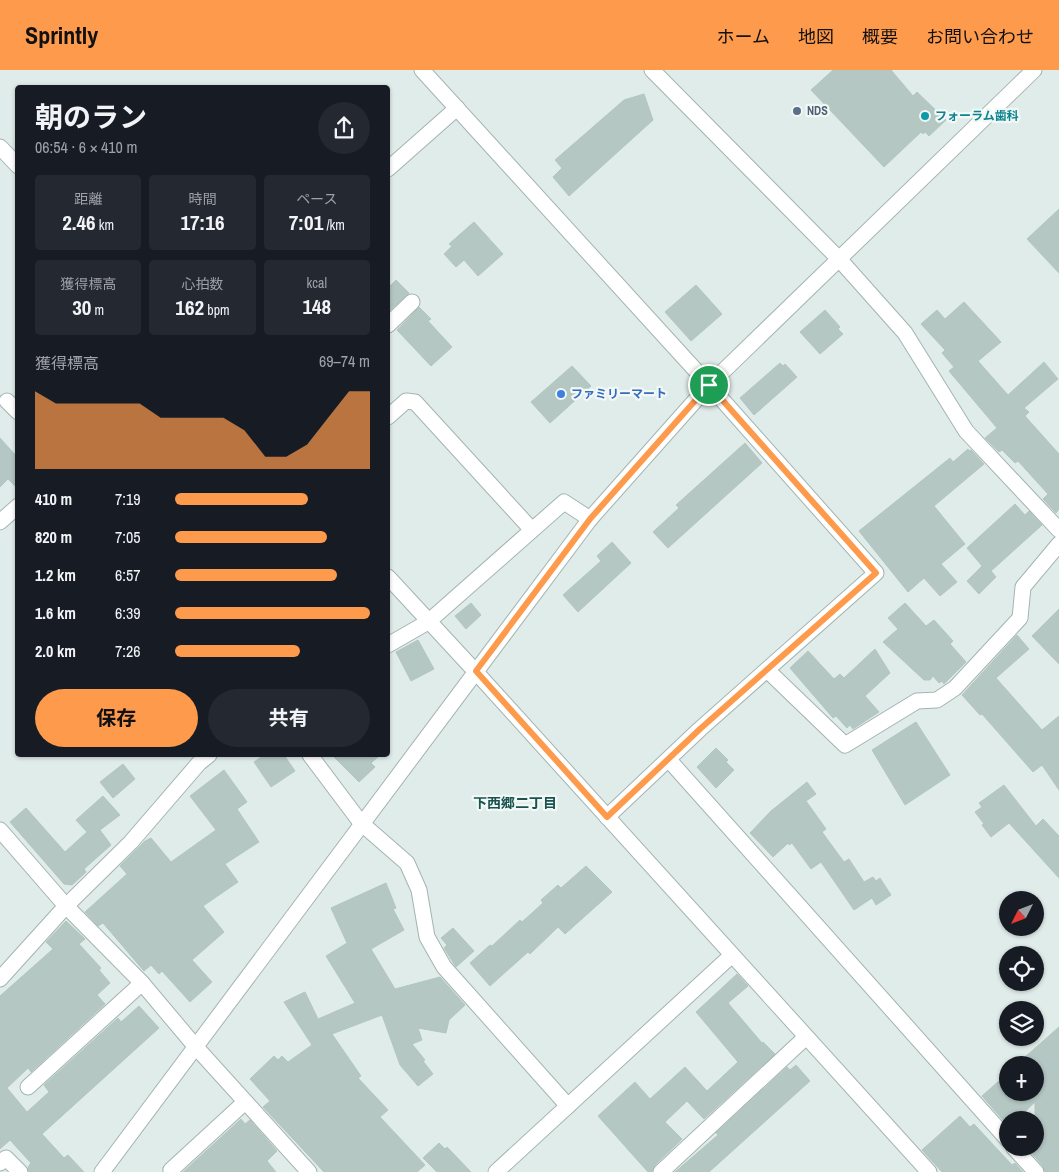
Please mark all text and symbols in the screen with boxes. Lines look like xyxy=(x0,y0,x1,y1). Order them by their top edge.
text: Sprintly xyxy=(25,19,98,51)
text: ホーム xyxy=(717,24,770,49)
text: 地図 xyxy=(798,24,834,49)
text: 概要 xyxy=(862,24,898,49)
text: お問い合わせ xyxy=(926,24,1034,49)
text: 朝のラン xyxy=(35,98,147,136)
button: share xyxy=(318,102,370,154)
place label: NDS xyxy=(807,103,828,119)
marker: NDS xyxy=(791,105,803,117)
place label: フォーラム歯科 xyxy=(935,108,1019,124)
marker: フォーラム歯科 xyxy=(919,110,931,122)
text: 06:54 · 6 × 410 m xyxy=(35,136,138,158)
text: 距離 xyxy=(74,190,102,208)
text: 時間 xyxy=(188,190,216,208)
text: ペース xyxy=(296,190,337,208)
text: 2.46 xyxy=(62,208,96,237)
text: 17:16 xyxy=(180,208,225,237)
text: 7:01 xyxy=(289,208,323,237)
text: km xyxy=(96,216,114,234)
text: /km xyxy=(323,216,345,234)
text: kcal xyxy=(307,274,327,292)
text: 獲得標高 xyxy=(60,275,116,293)
text: 心拍数 xyxy=(181,275,223,293)
text: 148 xyxy=(302,292,331,321)
text: 30 xyxy=(72,293,91,322)
text: 162 xyxy=(175,293,204,322)
text: m xyxy=(91,301,104,319)
text: bpm xyxy=(204,301,230,319)
text: 69–74 m xyxy=(319,350,370,372)
text: 獲得標高 xyxy=(35,352,99,374)
pin xyxy=(688,364,730,406)
icon: arrive xyxy=(695,371,723,399)
place label: ファミリーマート xyxy=(571,386,667,402)
marker: ファミリーマート xyxy=(555,388,567,400)
text: 410 m xyxy=(35,488,72,510)
text: 7:19 xyxy=(115,488,141,510)
text: 820 m xyxy=(35,526,72,548)
text: 7:05 xyxy=(115,526,141,548)
text: 1.2 km xyxy=(35,564,76,586)
text: 6:57 xyxy=(115,564,141,586)
text: 1.6 km xyxy=(35,602,76,624)
text: 6:39 xyxy=(115,602,141,624)
text: 2.0 km xyxy=(35,640,76,662)
text: 7:26 xyxy=(115,640,141,662)
button: 保存 xyxy=(35,689,198,747)
button: 共有 xyxy=(208,689,370,747)
district label: 下西郷二丁目 xyxy=(473,794,557,812)
north arrow xyxy=(999,891,1044,936)
map controls xyxy=(999,891,1044,1156)
button: locate xyxy=(999,946,1044,991)
button: layers xyxy=(999,1001,1044,1046)
button: + xyxy=(999,1056,1044,1101)
button: − xyxy=(999,1111,1044,1156)

